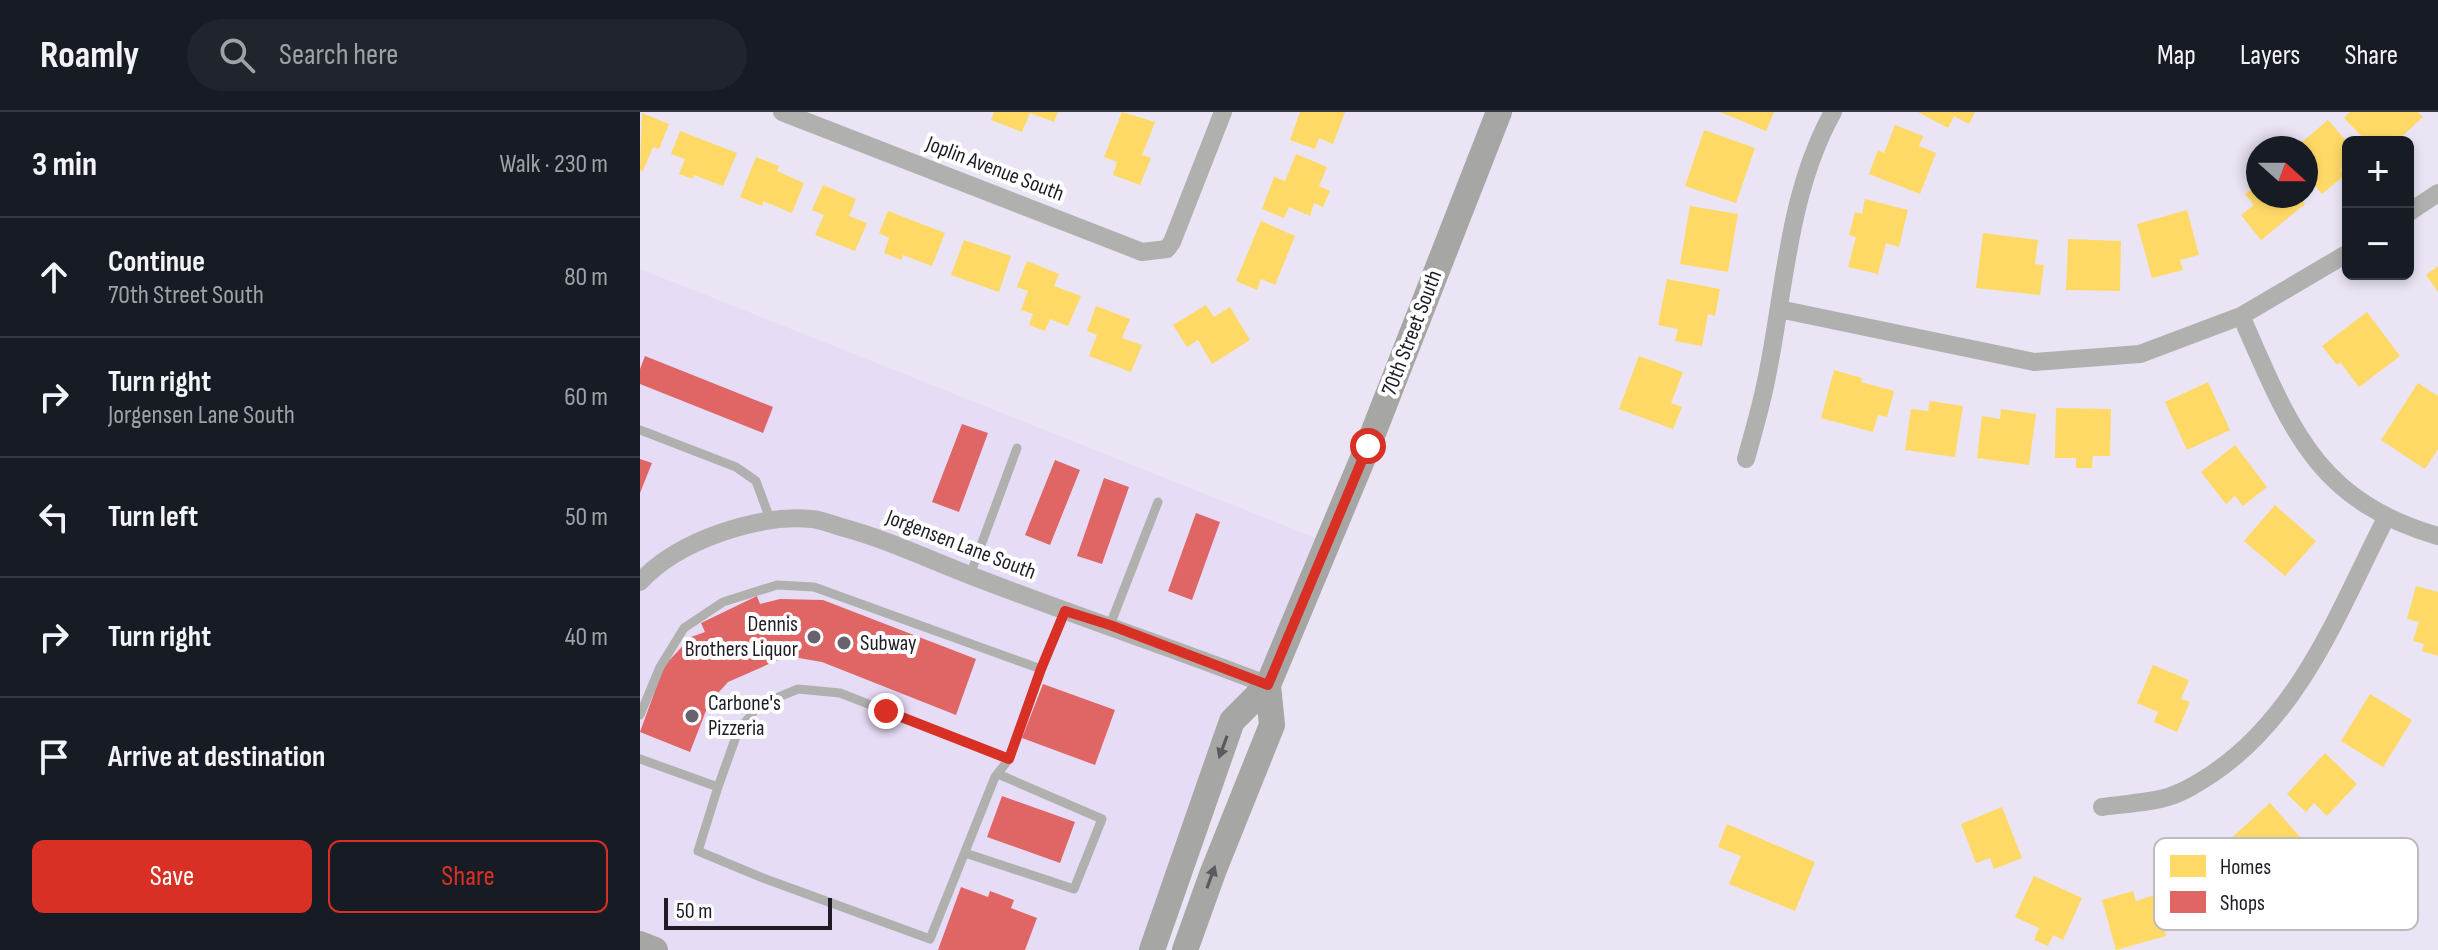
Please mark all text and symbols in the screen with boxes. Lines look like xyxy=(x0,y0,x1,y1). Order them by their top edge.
search box xyxy=(187,19,747,91)
text: Roamly xyxy=(40,33,139,78)
icon: search xyxy=(215,33,259,77)
text: Search here xyxy=(279,37,398,73)
text: Map xyxy=(2157,39,2196,72)
text: Layers xyxy=(2240,39,2300,72)
text: Share xyxy=(2344,39,2398,72)
street label: Joplin Avenue South xyxy=(921,130,1068,208)
north arrow xyxy=(2246,136,2318,208)
map controls xyxy=(2342,136,2414,280)
button: + xyxy=(2342,136,2414,208)
text: 3 min xyxy=(32,144,97,185)
text: Walk · 230 m xyxy=(499,149,608,180)
button: − xyxy=(2342,208,2414,280)
text: Continue xyxy=(108,244,205,280)
icon: ahead xyxy=(32,255,76,299)
text: 80 m xyxy=(564,262,608,293)
street label: 70th Street South xyxy=(1376,267,1448,399)
text: 70th Street South xyxy=(108,280,264,311)
text: Turn right xyxy=(108,364,211,400)
icon: right xyxy=(32,375,76,419)
text: 60 m xyxy=(564,382,608,413)
text: Jorgensen Lane South xyxy=(108,400,295,431)
route start xyxy=(1350,428,1386,464)
icon: left xyxy=(32,495,76,539)
text: Turn left xyxy=(108,499,198,535)
text: 50 m xyxy=(565,502,608,533)
street label: Jorgensen Lane South xyxy=(881,504,1040,586)
place label: Dennis Brothers Liquor xyxy=(685,611,798,663)
icon: right xyxy=(32,615,76,659)
text: Turn right xyxy=(108,619,211,655)
text: 40 m xyxy=(565,622,608,653)
marker: Dennis Brothers Liquor xyxy=(805,628,823,646)
place label: Subway xyxy=(860,630,917,657)
marker: Subway xyxy=(835,634,853,652)
place label: Carbone's Pizzeria xyxy=(708,690,781,742)
route end xyxy=(868,693,904,729)
marker: Carbone's Pizzeria xyxy=(683,707,701,725)
icon: arrive xyxy=(32,735,76,779)
one-way arrow xyxy=(1216,735,1229,759)
text: Arrive at destination xyxy=(108,739,325,775)
legend xyxy=(2154,838,2418,930)
button: Save xyxy=(32,840,312,913)
button: Share xyxy=(328,840,608,913)
text: Homes xyxy=(2220,854,2271,881)
one-way arrow xyxy=(1206,864,1218,888)
text: Shops xyxy=(2220,890,2265,917)
scale bar xyxy=(664,894,832,930)
text: 50 m xyxy=(676,898,712,925)

